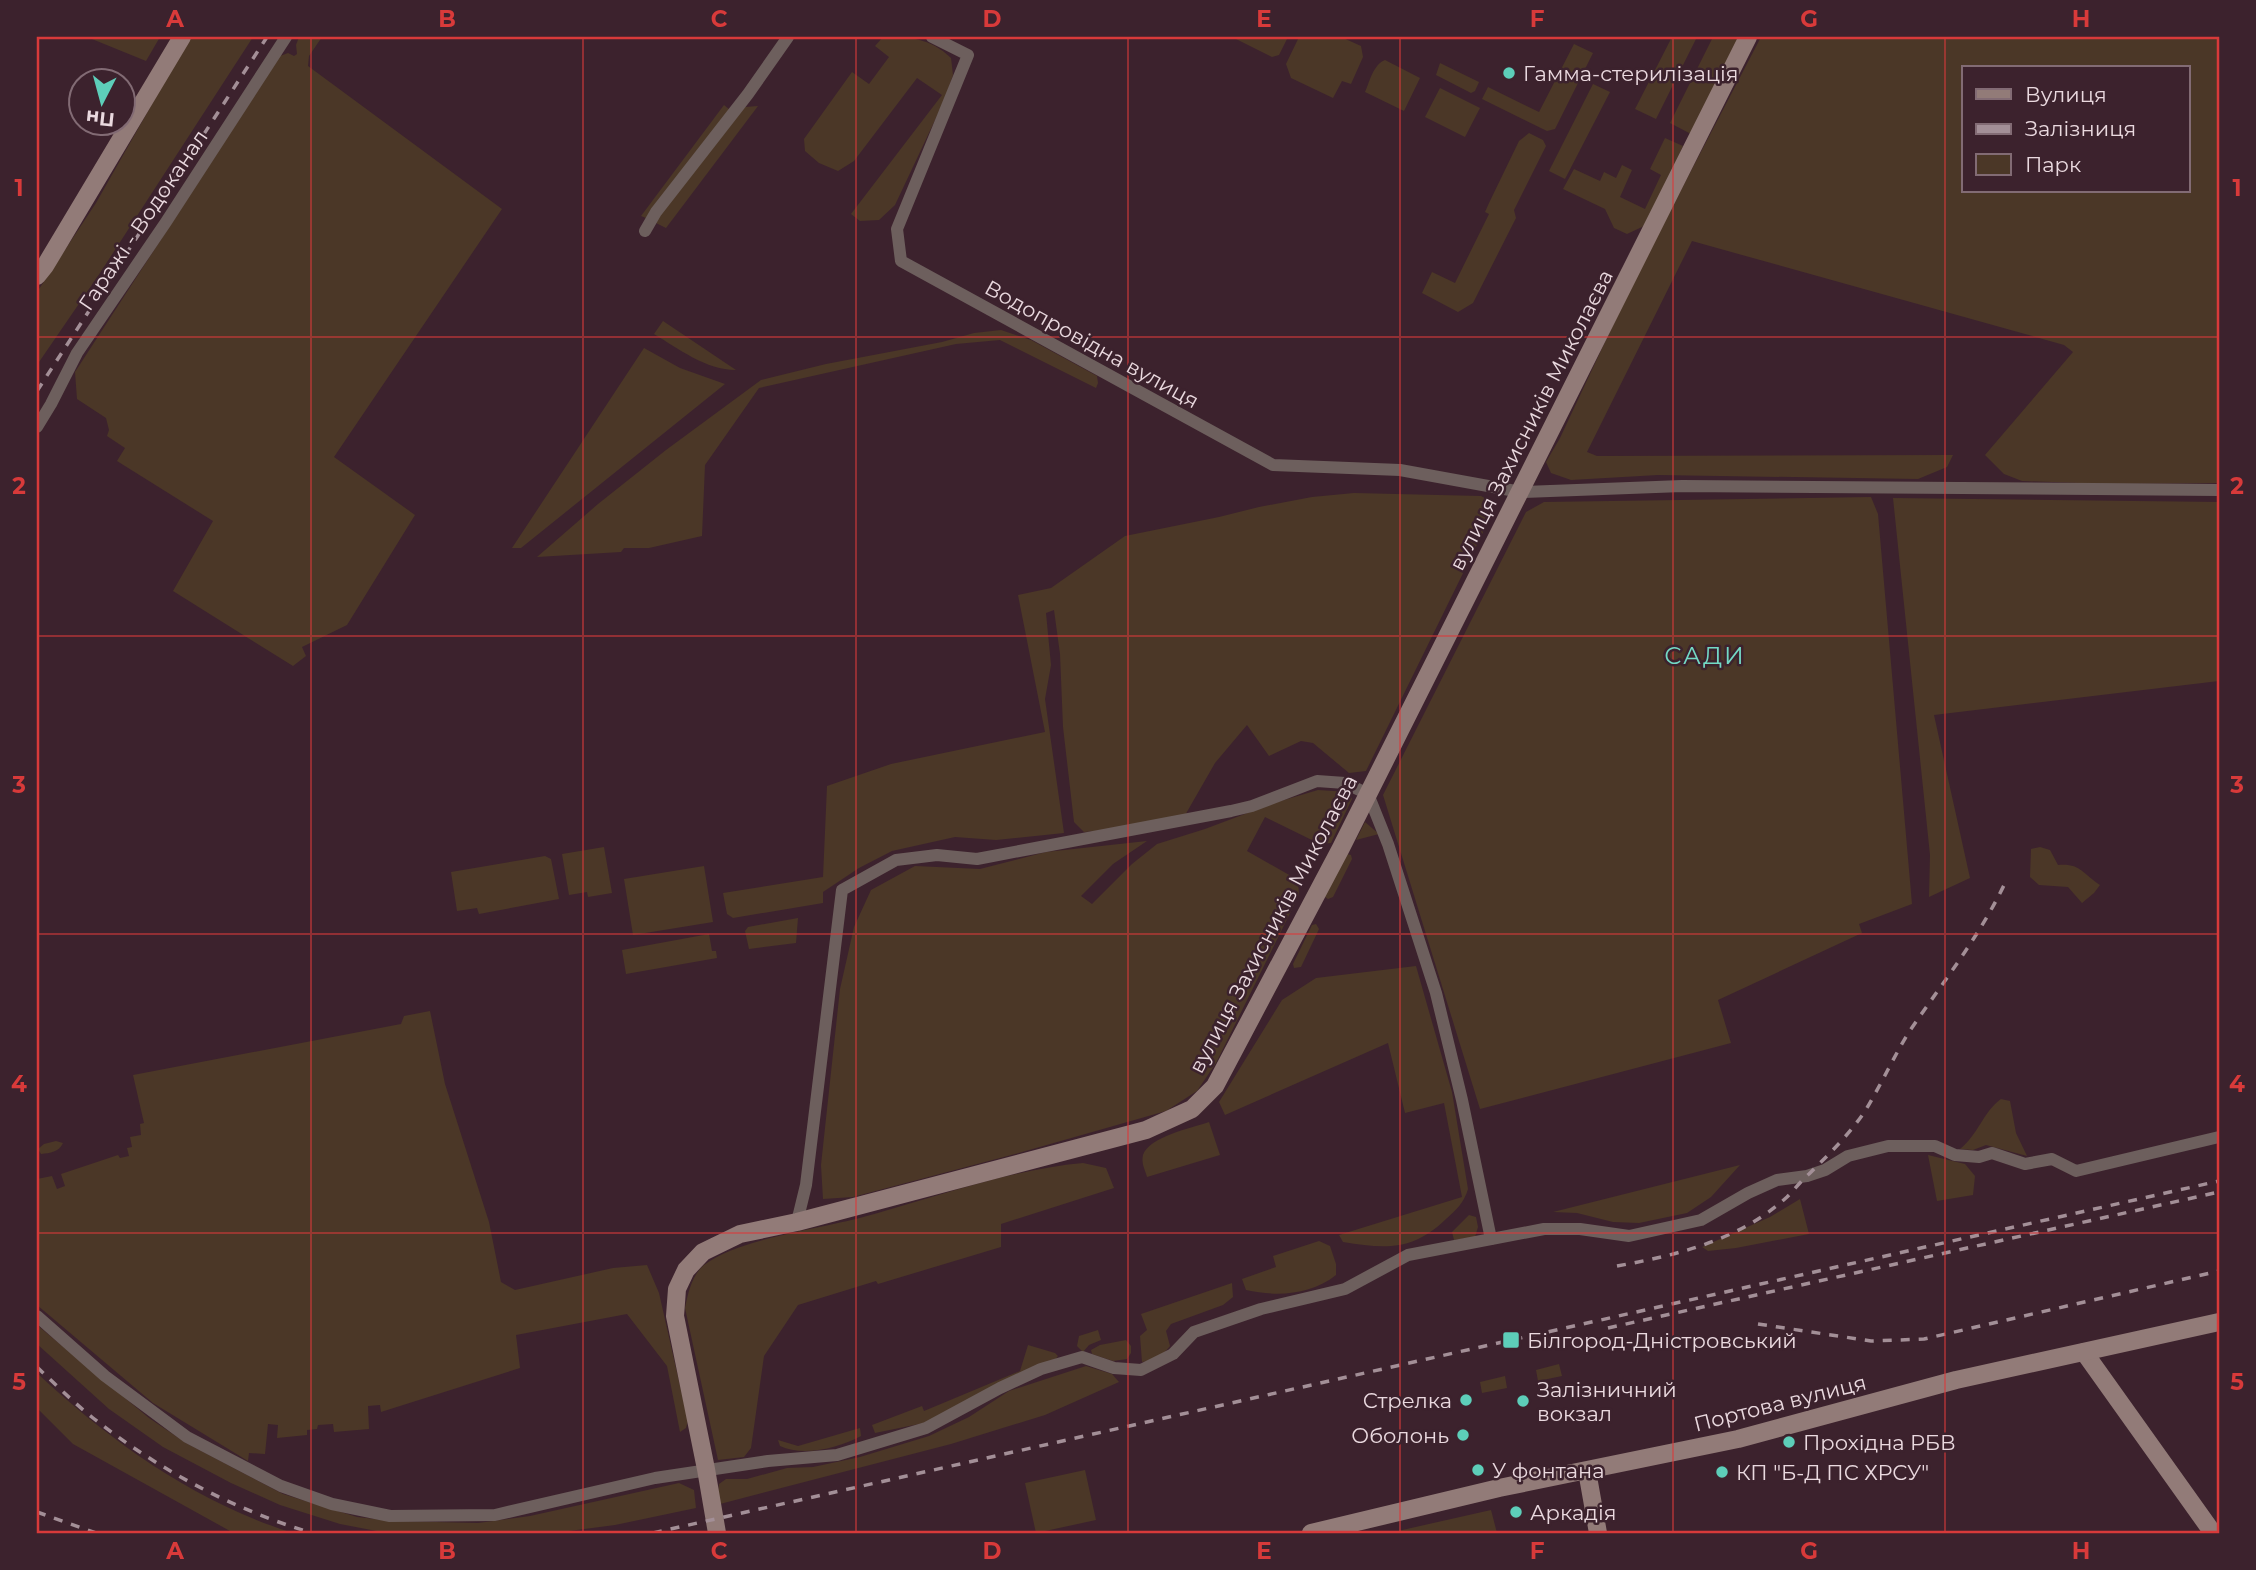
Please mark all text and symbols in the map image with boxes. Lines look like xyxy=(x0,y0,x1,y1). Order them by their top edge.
text: A xyxy=(165,5,184,33)
text: B xyxy=(438,5,456,33)
text: C xyxy=(711,5,728,33)
text: D xyxy=(983,5,1002,33)
text: E xyxy=(1256,5,1272,33)
text: F xyxy=(1530,5,1545,33)
text: G xyxy=(1800,5,1818,33)
text: H xyxy=(2072,5,2090,33)
place label: Гамма-стерилізація xyxy=(1523,61,1738,86)
marker: Гамма-стерилізація xyxy=(1501,65,1517,81)
north arrow xyxy=(66,66,136,136)
legend xyxy=(1962,66,2190,192)
text: Вулиця xyxy=(2025,82,2107,107)
text: Пн xyxy=(85,105,116,131)
text: Залізниця xyxy=(2025,116,2136,141)
street label: Гаражі - Водоканал xyxy=(73,125,213,315)
text: Парк xyxy=(2025,152,2081,177)
text: 1 xyxy=(14,174,24,202)
text: 1 xyxy=(2232,174,2242,202)
street label: вулиця Захисників Миколаєва xyxy=(1444,265,1618,575)
street label: Водопровідна вулиця xyxy=(981,275,1203,413)
text: 2 xyxy=(12,472,26,500)
text: 2 xyxy=(2230,472,2244,500)
district label: САДИ xyxy=(1664,641,1746,670)
text: 3 xyxy=(11,771,26,799)
street label: вулиця Захисників Миколаєва xyxy=(1184,771,1362,1077)
text: 3 xyxy=(2229,771,2244,799)
text: 4 xyxy=(11,1070,27,1098)
text: 4 xyxy=(2229,1070,2245,1098)
place label: Білгород-Дністровський xyxy=(1527,1328,1797,1353)
marker: Білгород-Дністровський xyxy=(1501,1330,1521,1350)
text: 5 xyxy=(12,1368,26,1396)
text: 5 xyxy=(2230,1368,2244,1396)
street label: Портова вулиця xyxy=(1691,1369,1869,1437)
place label: Залізничний вокзал xyxy=(1537,1377,1677,1426)
place label: Стрелка xyxy=(1363,1388,1452,1413)
marker: Стрелка xyxy=(1458,1392,1474,1408)
marker: Залізничний вокзал xyxy=(1515,1393,1531,1409)
place label: Оболонь xyxy=(1351,1423,1449,1448)
marker: Оболонь xyxy=(1455,1427,1471,1443)
place label: Прохідна РБВ xyxy=(1803,1430,1956,1455)
marker: Прохідна РБВ xyxy=(1781,1434,1797,1450)
place label: У фонтана xyxy=(1492,1458,1604,1483)
place label: КП "Б-Д ПС ХРСУ" xyxy=(1736,1460,1929,1485)
marker: У фонтана xyxy=(1470,1462,1486,1478)
marker: КП "Б-Д ПС ХРСУ" xyxy=(1714,1464,1730,1480)
place label: Аркадія xyxy=(1530,1500,1616,1525)
marker: Аркадія xyxy=(1508,1504,1524,1520)
text: A xyxy=(165,1537,184,1565)
text: B xyxy=(438,1537,456,1565)
text: C xyxy=(711,1537,728,1565)
text: D xyxy=(983,1537,1002,1565)
text: E xyxy=(1256,1537,1272,1565)
text: F xyxy=(1530,1537,1545,1565)
text: G xyxy=(1800,1537,1818,1565)
text: H xyxy=(2072,1537,2090,1565)

